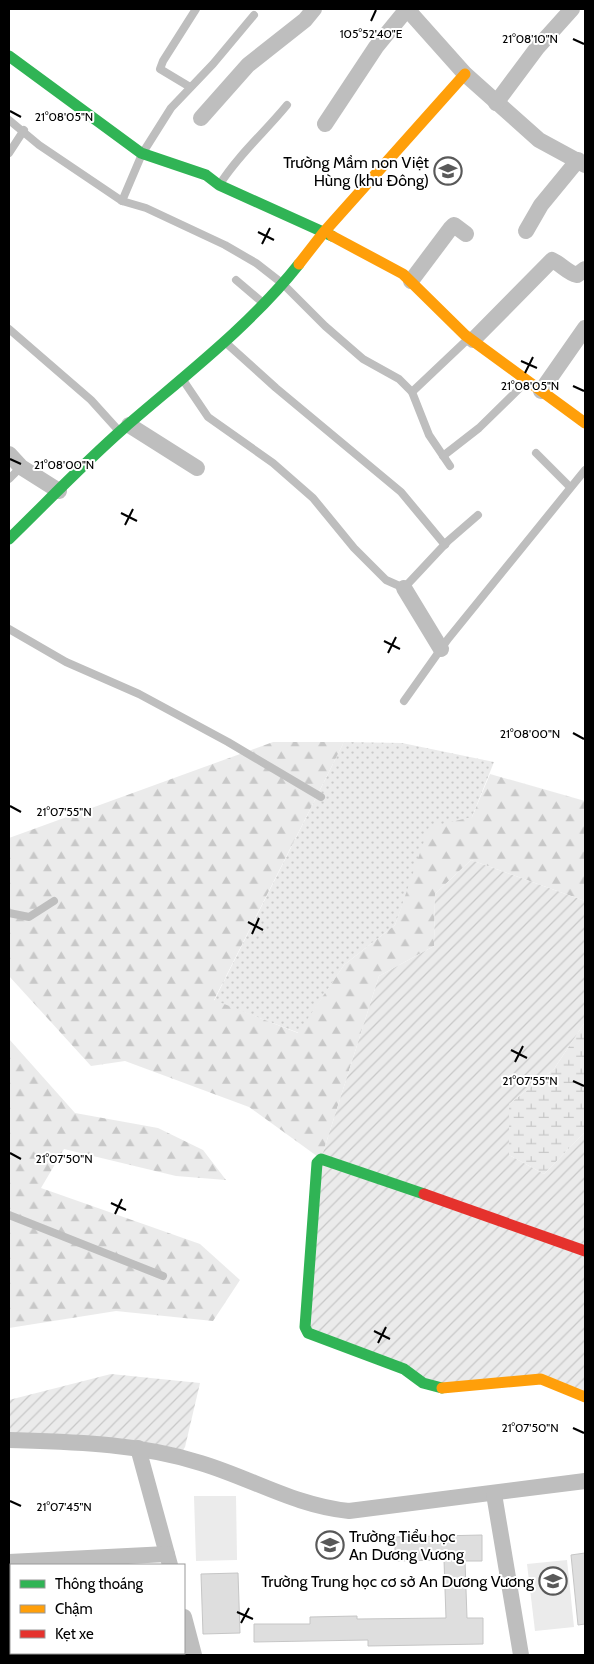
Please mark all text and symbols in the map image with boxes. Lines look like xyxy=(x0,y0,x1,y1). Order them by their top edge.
text: 105°52'40"E xyxy=(340,26,403,41)
text: 21°08'10"N xyxy=(502,31,558,46)
text: 21°08'05"N xyxy=(35,109,93,124)
place label: Trường Mầm non Việt Hùng (khu Đông) xyxy=(283,153,430,190)
school or university icon: Trường Mầm non Việt Hùng (khu Đông) xyxy=(433,156,463,186)
text: 21°08'05"N xyxy=(501,378,559,393)
text: 21°08'00"N xyxy=(34,457,94,472)
text: 21°08'00"N xyxy=(500,726,560,741)
text: 21°07'55"N xyxy=(36,804,92,819)
text: 21°07'55"N xyxy=(502,1073,558,1088)
text: 21°07'50"N xyxy=(35,1151,93,1166)
text: 21°07'50"N xyxy=(501,1420,559,1435)
text: 21°07'45"N xyxy=(36,1499,92,1514)
place label: Trường Tiểu học An Dương Vương xyxy=(349,1527,465,1564)
school or university icon: Trường Tiểu học An Dương Vương xyxy=(315,1530,345,1560)
legend xyxy=(10,1564,185,1654)
school or university icon: Trường Trung học cơ sở An Dương Vương xyxy=(538,1566,568,1596)
place label: Trường Trung học cơ sở An Dương Vương xyxy=(261,1572,535,1591)
text: Thông thoáng xyxy=(55,1575,144,1593)
text: Chậm xyxy=(55,1600,93,1618)
text: Kẹt xe xyxy=(55,1625,94,1643)

